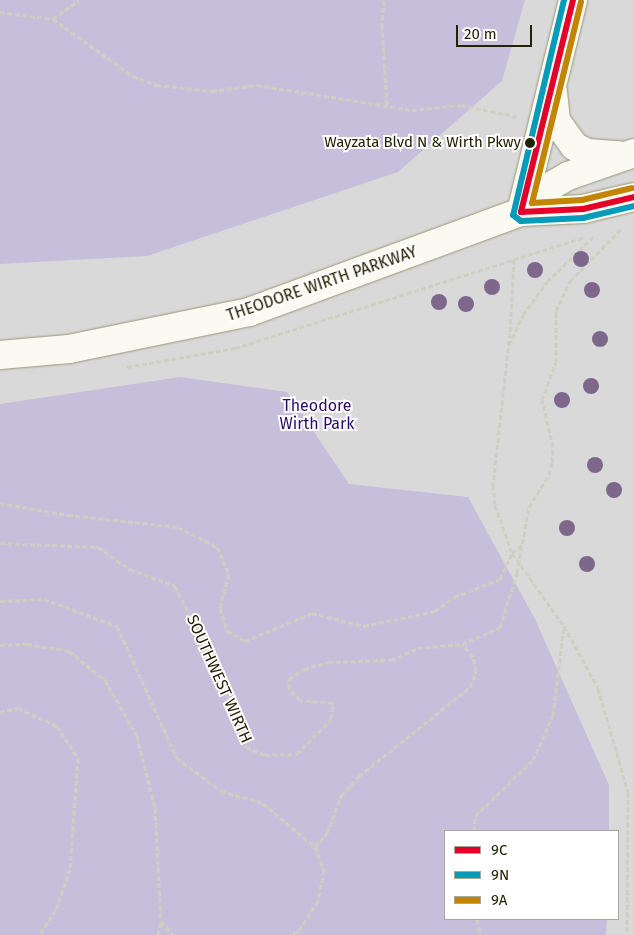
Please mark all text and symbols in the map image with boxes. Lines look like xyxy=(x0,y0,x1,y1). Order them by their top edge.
scale bar xyxy=(459,15,535,47)
text: 20 m xyxy=(464,25,497,43)
place label: Wayzata Blvd N & Wirth Pkwy xyxy=(324,134,521,152)
marker: Wayzata Blvd N & Wirth Pkwy xyxy=(525,138,535,148)
street label: THEODORE WIRTH PARKWAY xyxy=(224,242,420,326)
park label: Theodore Wirth Park xyxy=(280,396,354,434)
street label: SOUTHWEST WIRTH xyxy=(182,612,256,746)
legend xyxy=(444,830,619,920)
text: 9C xyxy=(491,841,507,859)
text: 9N xyxy=(491,866,509,884)
text: 9A xyxy=(491,891,507,909)

